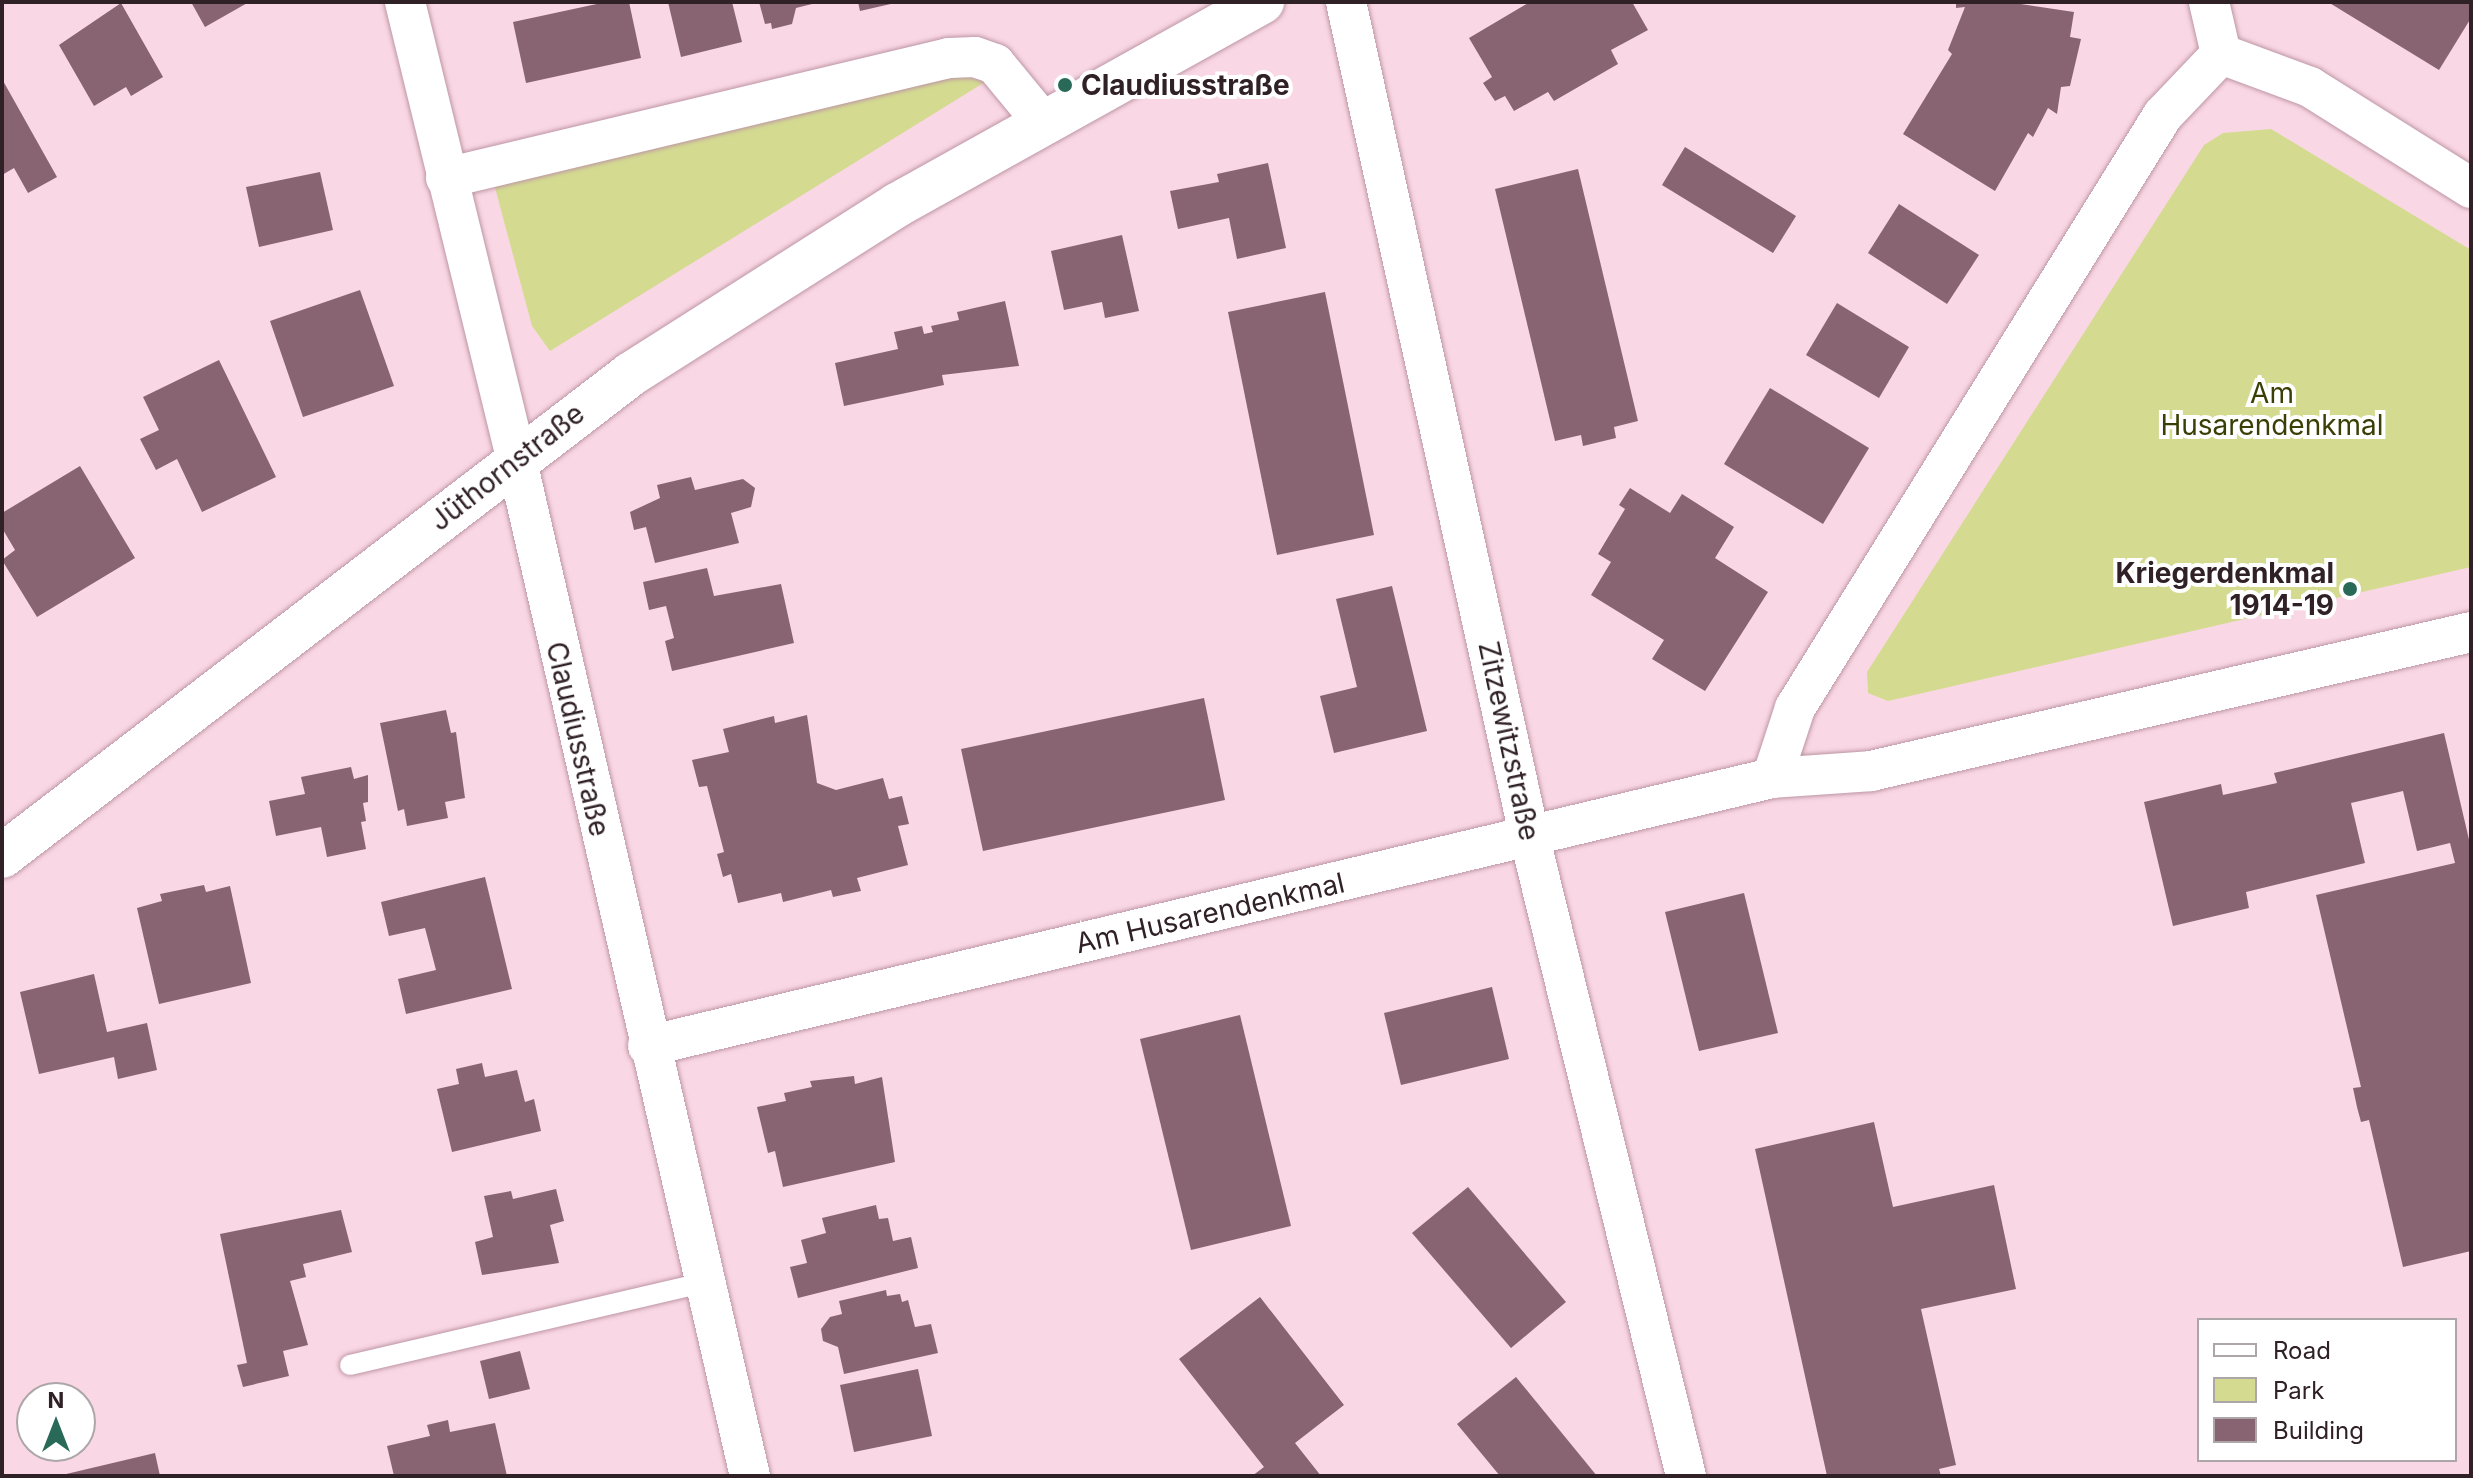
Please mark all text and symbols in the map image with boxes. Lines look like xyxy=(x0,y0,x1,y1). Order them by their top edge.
place label: Claudiusstraße xyxy=(1081,68,1290,102)
marker: Claudiusstraße xyxy=(1056,76,1074,94)
park label: Am Husarendenkmal xyxy=(2160,376,2384,442)
street label: Jüthornstraße xyxy=(423,396,591,538)
place label: Kriegerdenkmal 1914-19 xyxy=(2115,556,2334,622)
marker: Kriegerdenkmal 1914-19 xyxy=(2341,580,2359,598)
street label: Claudiusstraße xyxy=(539,638,617,840)
street label: Zitzewitzstraße xyxy=(1472,638,1546,844)
street label: Am Husarendenkmal xyxy=(1072,866,1348,960)
legend xyxy=(2197,1318,2457,1462)
text: Road xyxy=(2273,1336,2331,1365)
text: Park xyxy=(2273,1376,2324,1405)
north arrow xyxy=(16,1382,96,1462)
text: N xyxy=(48,1387,64,1413)
text: Building xyxy=(2273,1416,2364,1445)

